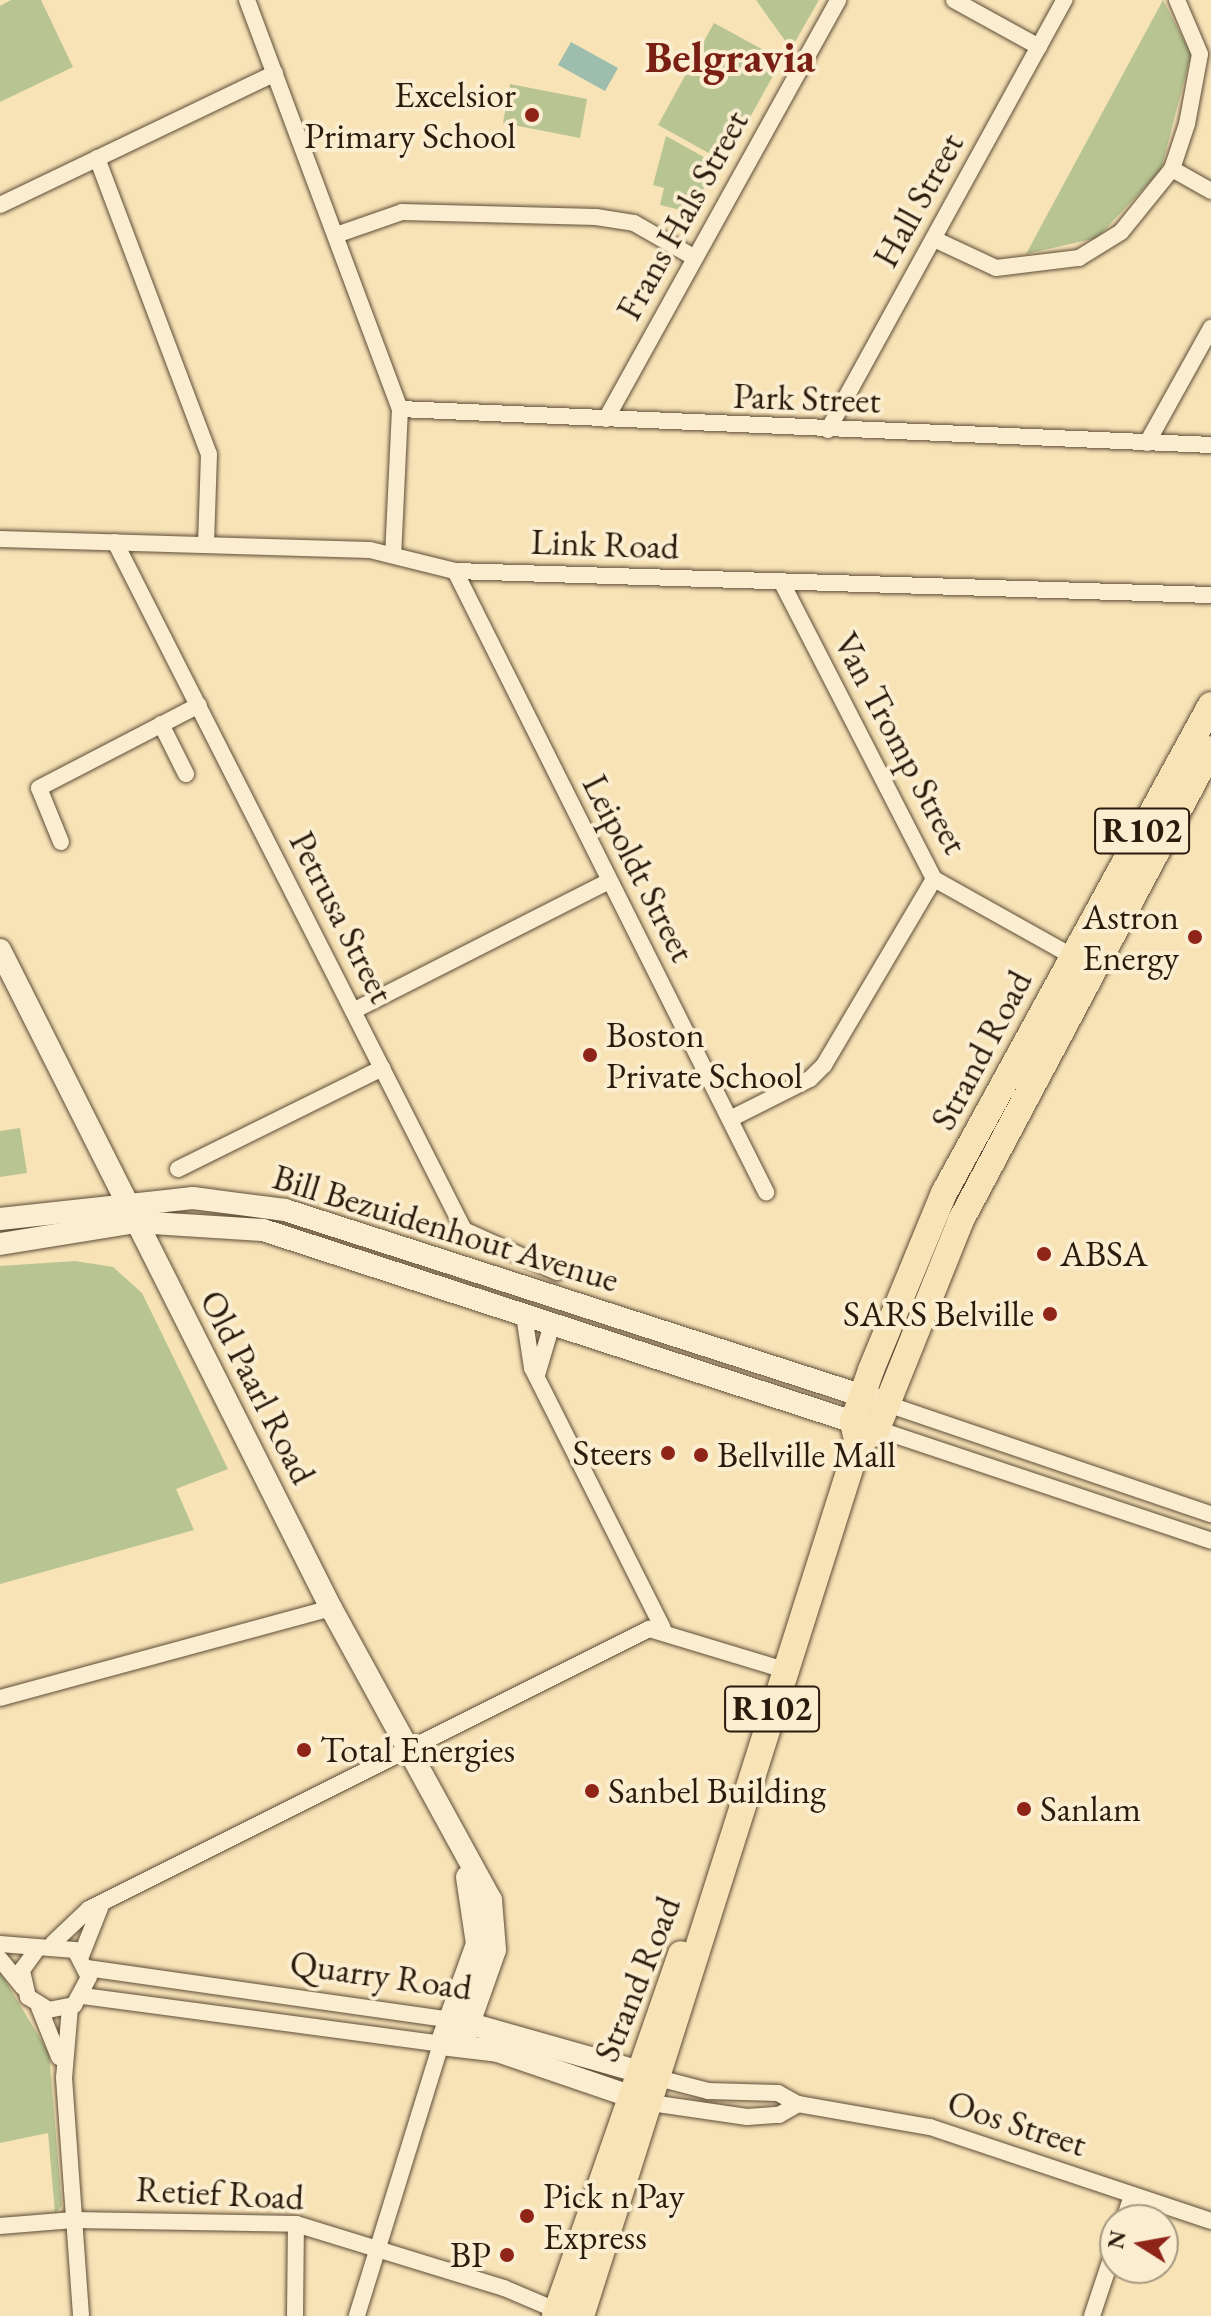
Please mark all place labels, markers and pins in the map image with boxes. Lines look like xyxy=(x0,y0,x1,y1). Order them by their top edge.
place label: Excelsior Primary School xyxy=(304,72,516,157)
marker: Excelsior Primary School xyxy=(523,106,541,124)
place label: Astron Energy xyxy=(1082,894,1179,979)
marker: Astron Energy xyxy=(1186,928,1204,946)
place label: Boston Private School xyxy=(606,1012,803,1097)
marker: Boston Private School xyxy=(581,1046,599,1064)
place label: ABSA xyxy=(1060,1232,1148,1276)
marker: ABSA xyxy=(1035,1245,1053,1263)
place label: SARS Belville xyxy=(843,1292,1034,1336)
marker: SARS Belville xyxy=(1041,1305,1059,1323)
place label: Steers xyxy=(573,1431,652,1475)
place label: Bellville Mall xyxy=(717,1433,896,1477)
marker: Steers xyxy=(659,1444,677,1462)
marker: Bellville Mall xyxy=(692,1446,710,1464)
place label: Total Energies xyxy=(320,1728,515,1772)
marker: Total Energies xyxy=(295,1741,313,1759)
place label: Sanbel Building xyxy=(608,1769,826,1813)
marker: Sanbel Building xyxy=(583,1782,601,1800)
place label: Sanlam xyxy=(1040,1787,1141,1831)
marker: Sanlam xyxy=(1015,1800,1033,1818)
place label: Pick n Pay Express xyxy=(543,2173,684,2258)
marker: Pick n Pay Express xyxy=(518,2207,536,2225)
place label: BP xyxy=(450,2233,491,2277)
marker: BP xyxy=(498,2246,516,2264)

